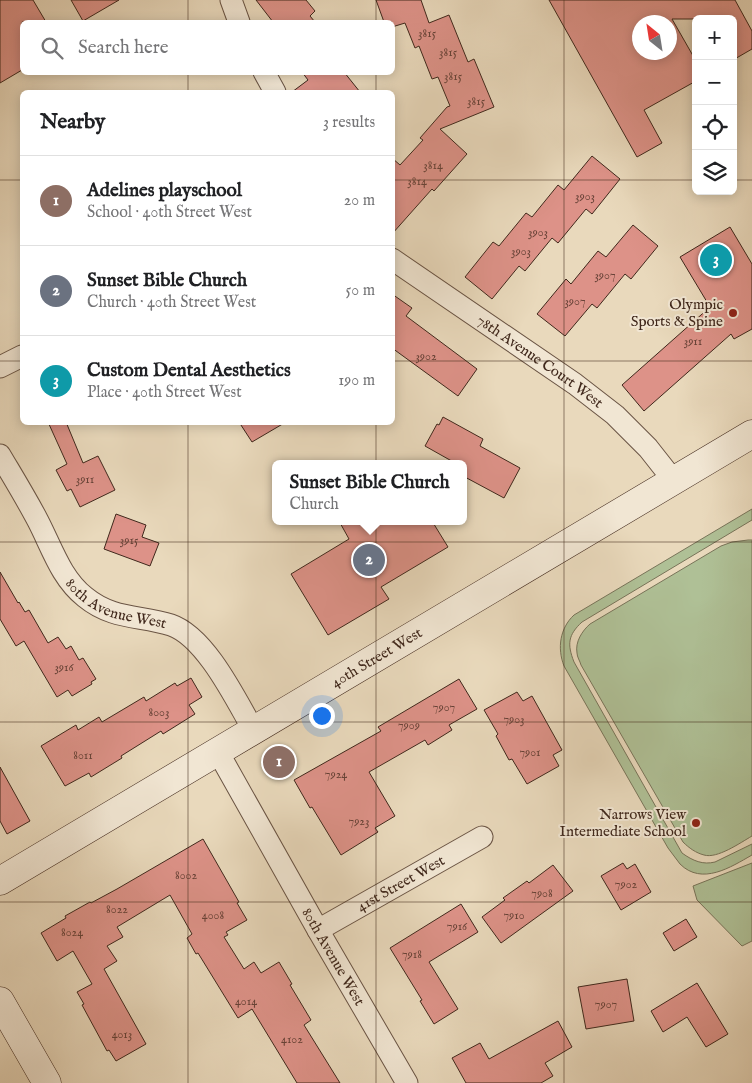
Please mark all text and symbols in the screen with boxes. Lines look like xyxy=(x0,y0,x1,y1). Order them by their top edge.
north arrow xyxy=(632,15,677,60)
map controls xyxy=(692,15,737,195)
button: + xyxy=(692,15,737,60)
search box xyxy=(20,20,395,75)
house number: 3815 xyxy=(418,26,437,41)
icon: search xyxy=(38,34,66,62)
text: Search here xyxy=(78,36,169,60)
house number: 3815 xyxy=(439,45,458,60)
button: − xyxy=(692,60,737,105)
house number: 3815 xyxy=(444,69,463,84)
house number: 3815 xyxy=(467,94,486,109)
button: locate xyxy=(692,105,737,150)
text: Nearby xyxy=(40,109,105,136)
text: 3 results xyxy=(323,113,375,133)
button: layers xyxy=(692,150,737,195)
house number: 3814 xyxy=(423,158,443,173)
house number: 3814 xyxy=(407,174,427,189)
text: Adelines playschool xyxy=(87,179,242,203)
house number: 3903 xyxy=(575,189,595,204)
text: 1 xyxy=(53,191,59,211)
text: 20 m xyxy=(344,191,375,211)
text: School · 40th Street West xyxy=(87,203,252,223)
house number: 3903 xyxy=(528,225,548,240)
pin: 3 xyxy=(700,241,732,279)
house number: 3903 xyxy=(511,244,531,259)
house number: 3907 xyxy=(594,268,616,283)
text: Sunset Bible Church xyxy=(87,269,247,293)
text: 2 xyxy=(52,281,60,301)
text: 50 m xyxy=(346,281,375,301)
text: Church · 40th Street West xyxy=(87,293,256,313)
house number: 3907 xyxy=(564,294,586,309)
place label: Olympic Sports & Spine xyxy=(631,295,723,331)
marker: Olympic Sports & Spine xyxy=(727,307,739,319)
street label: 78th Avenue Court West xyxy=(473,310,607,412)
house number: 3911 xyxy=(684,334,702,349)
house number: 3902 xyxy=(415,349,437,364)
text: Custom Dental Aesthetics xyxy=(87,359,291,383)
text: 3 xyxy=(53,371,59,391)
text: 190 m xyxy=(338,371,375,391)
text: Place · 40th Street West xyxy=(87,383,242,403)
popup xyxy=(272,460,467,525)
text: Sunset Bible Church xyxy=(289,471,450,495)
house number: 3911 xyxy=(76,472,94,487)
text: Church xyxy=(289,495,339,515)
house number: 3915 xyxy=(120,533,139,548)
pin: 2 xyxy=(353,541,385,579)
street label: 80th Avenue West xyxy=(61,574,169,633)
street label: 40th Street West xyxy=(328,623,425,692)
house number: 3916 xyxy=(54,660,75,675)
house number: 7907 xyxy=(433,700,455,715)
your location xyxy=(309,703,335,729)
house number: 8003 xyxy=(149,705,169,720)
house number: 7903 xyxy=(503,712,525,727)
house number: 7909 xyxy=(398,718,420,733)
pin: 1 xyxy=(263,743,295,781)
house number: 7901 xyxy=(519,745,541,760)
house number: 8011 xyxy=(73,748,93,763)
house number: 7924 xyxy=(325,767,347,782)
place label: Narrows View Intermediate School xyxy=(560,805,687,841)
house number: 7923 xyxy=(349,814,369,829)
marker: Narrows View Intermediate School xyxy=(690,817,702,829)
street label: 41st Street West xyxy=(353,851,448,916)
house number: 8002 xyxy=(175,868,197,883)
house number: 7902 xyxy=(615,877,638,892)
house number: 7908 xyxy=(531,886,553,901)
house number: 8022 xyxy=(106,902,128,917)
street label: 80th Avenue West xyxy=(298,904,369,1009)
house number: 4008 xyxy=(202,908,224,923)
house number: 7910 xyxy=(503,908,525,923)
house number: 7916 xyxy=(447,919,468,934)
house number: 8024 xyxy=(61,925,83,940)
house number: 7918 xyxy=(402,947,422,962)
house number: 4014 xyxy=(235,994,257,1009)
house number: 7907 xyxy=(595,997,617,1012)
house number: 4013 xyxy=(112,1027,132,1042)
house number: 4102 xyxy=(281,1032,303,1047)

